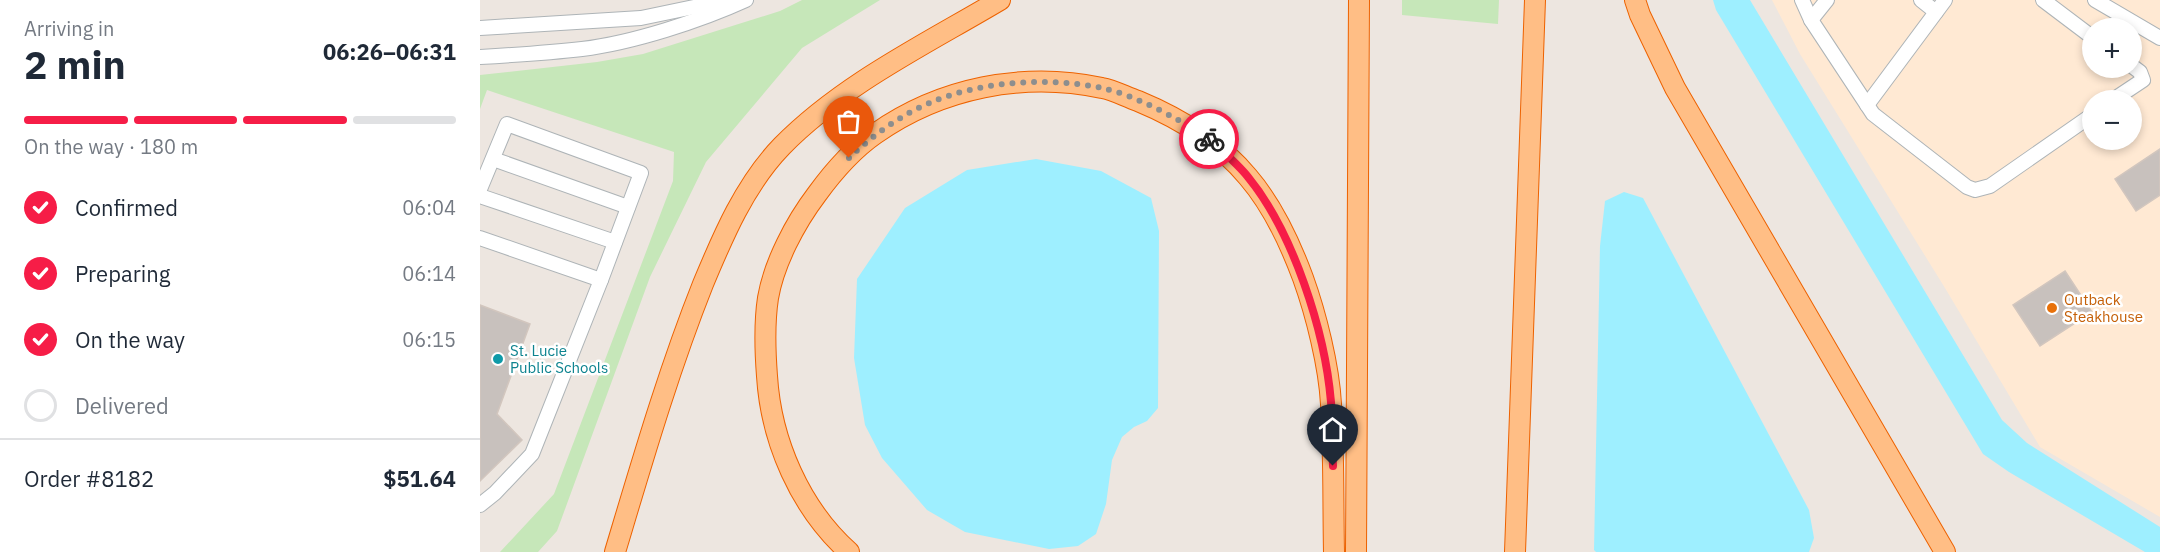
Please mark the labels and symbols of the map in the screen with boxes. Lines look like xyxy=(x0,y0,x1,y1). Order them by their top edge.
pin xyxy=(823,96,874,158)
courier xyxy=(1179,109,1239,169)
place label: Outback Steakhouse xyxy=(2064,290,2143,326)
marker: Outback Steakhouse xyxy=(2045,301,2059,315)
place label: St. Lucie Public Schools xyxy=(510,341,608,377)
marker: St. Lucie Public Schools xyxy=(491,352,505,366)
pin xyxy=(1307,404,1358,466)

